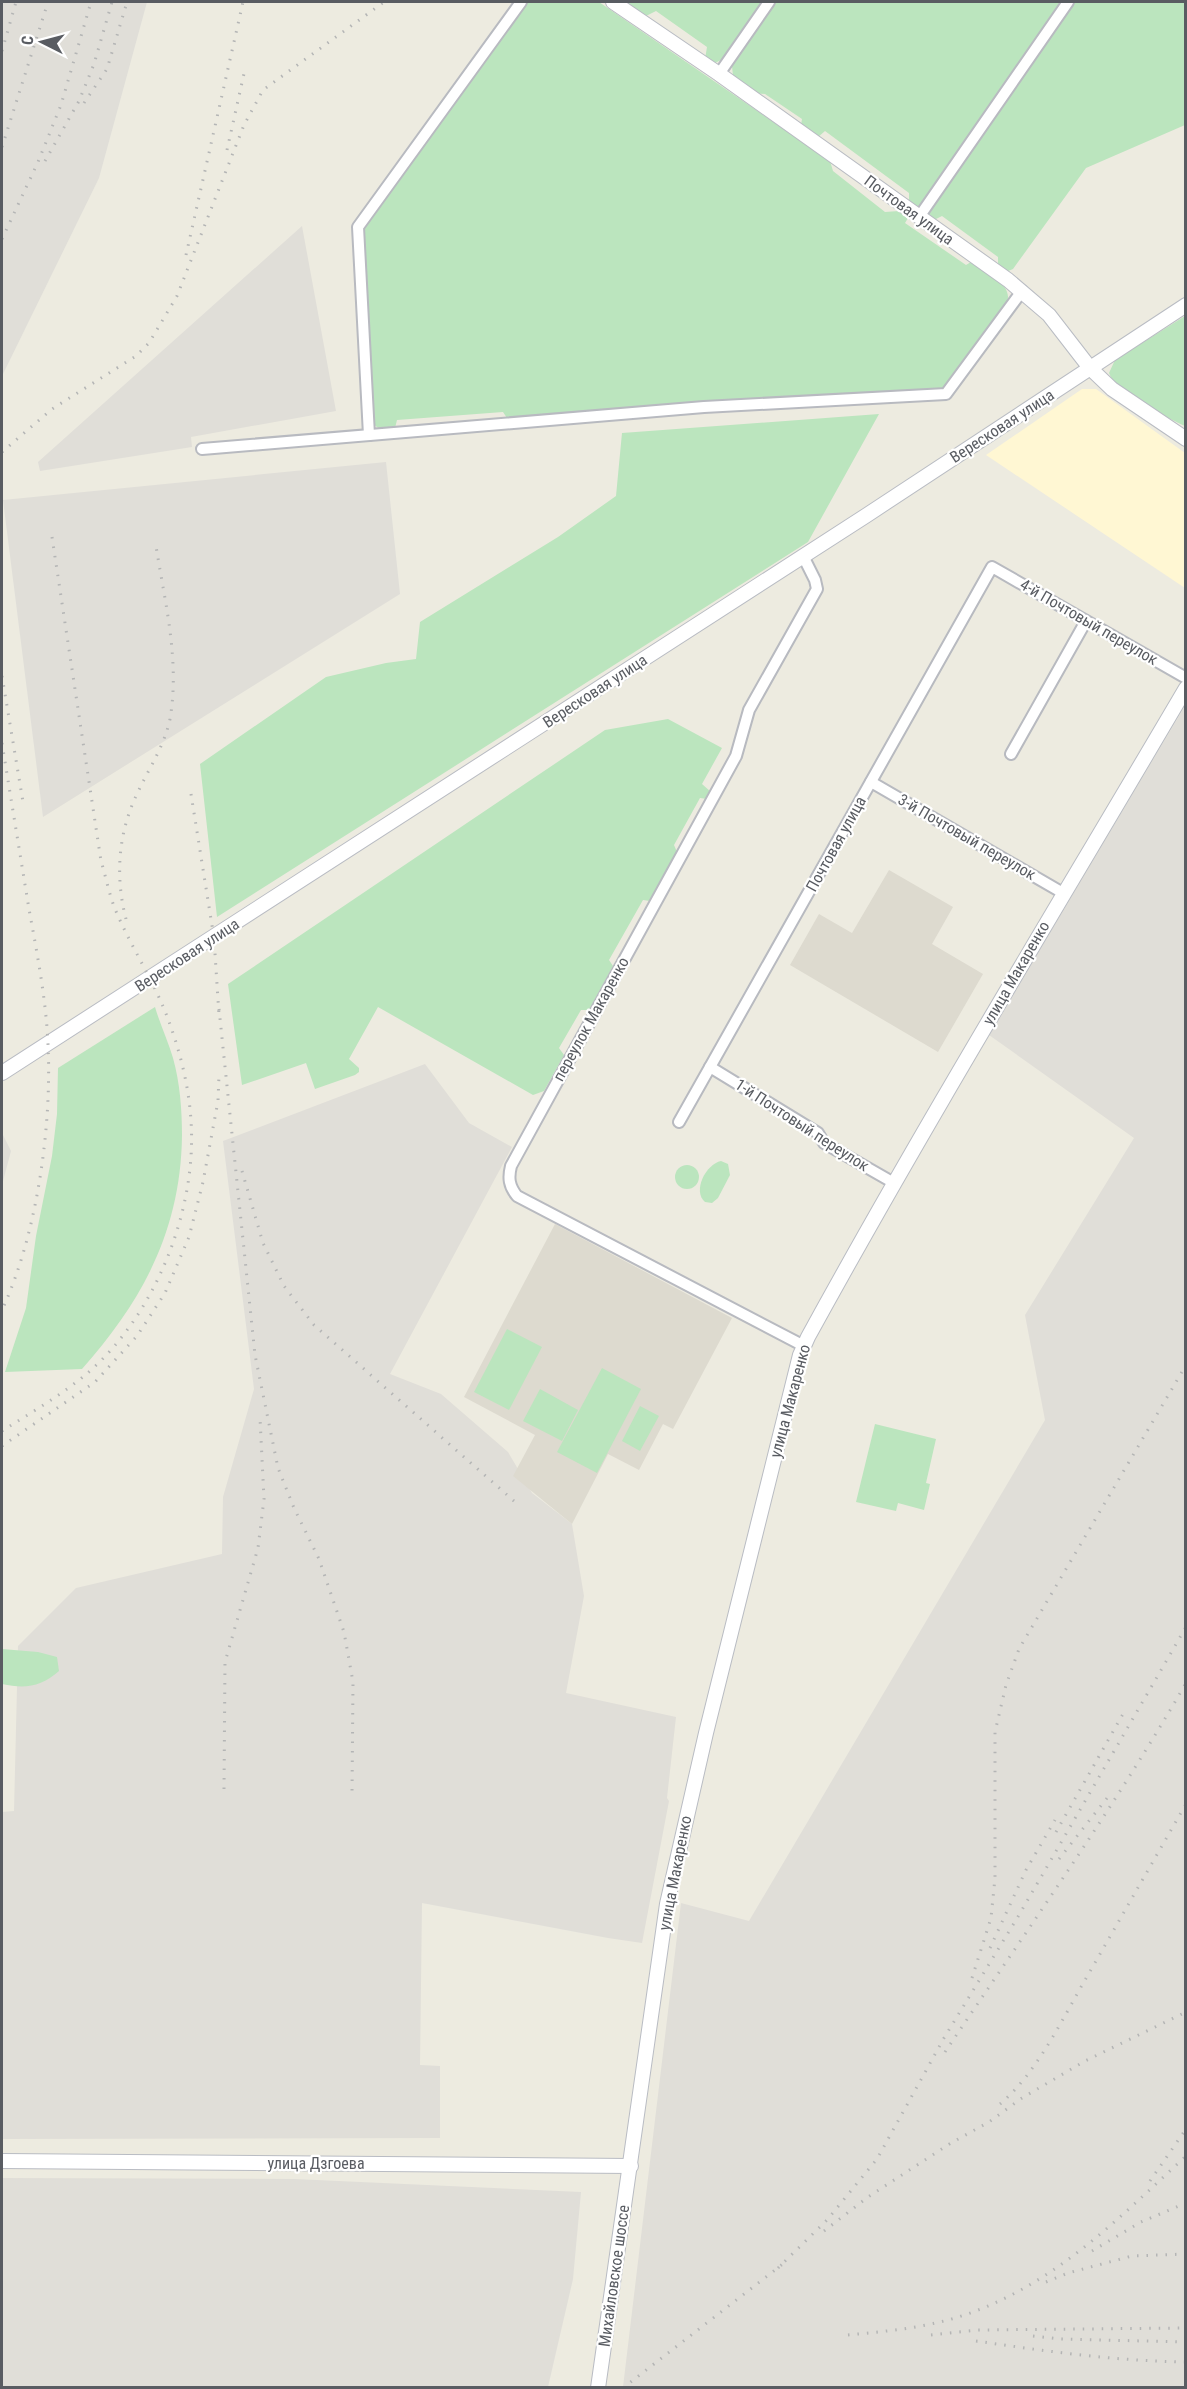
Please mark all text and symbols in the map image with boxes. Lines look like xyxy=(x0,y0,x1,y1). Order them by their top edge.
north arrow xyxy=(12,12,72,72)
text: С xyxy=(18,35,38,46)
street label: Почтовая улица xyxy=(861,171,957,249)
street label: Вересковая улица xyxy=(946,385,1058,467)
street label: 4-й Почтовый переулок xyxy=(1017,575,1161,669)
street label: Вересковая улица xyxy=(539,650,651,732)
street label: 3-й Почтовый переулок xyxy=(895,790,1039,884)
street label: Почтовая улица xyxy=(802,793,870,895)
street label: Вересковая улица xyxy=(131,914,243,996)
street label: улица Макаренко xyxy=(979,918,1053,1028)
street label: переулок Макаренко xyxy=(549,954,633,1084)
street label: 1-й Почтовый переулок xyxy=(732,1075,873,1176)
street label: улица Макаренко xyxy=(766,1342,814,1460)
street label: улица Макаренко xyxy=(655,1814,695,1932)
street label: улица Дзгоева xyxy=(267,2154,365,2173)
street label: Михайловское шоссе xyxy=(595,2204,633,2348)

